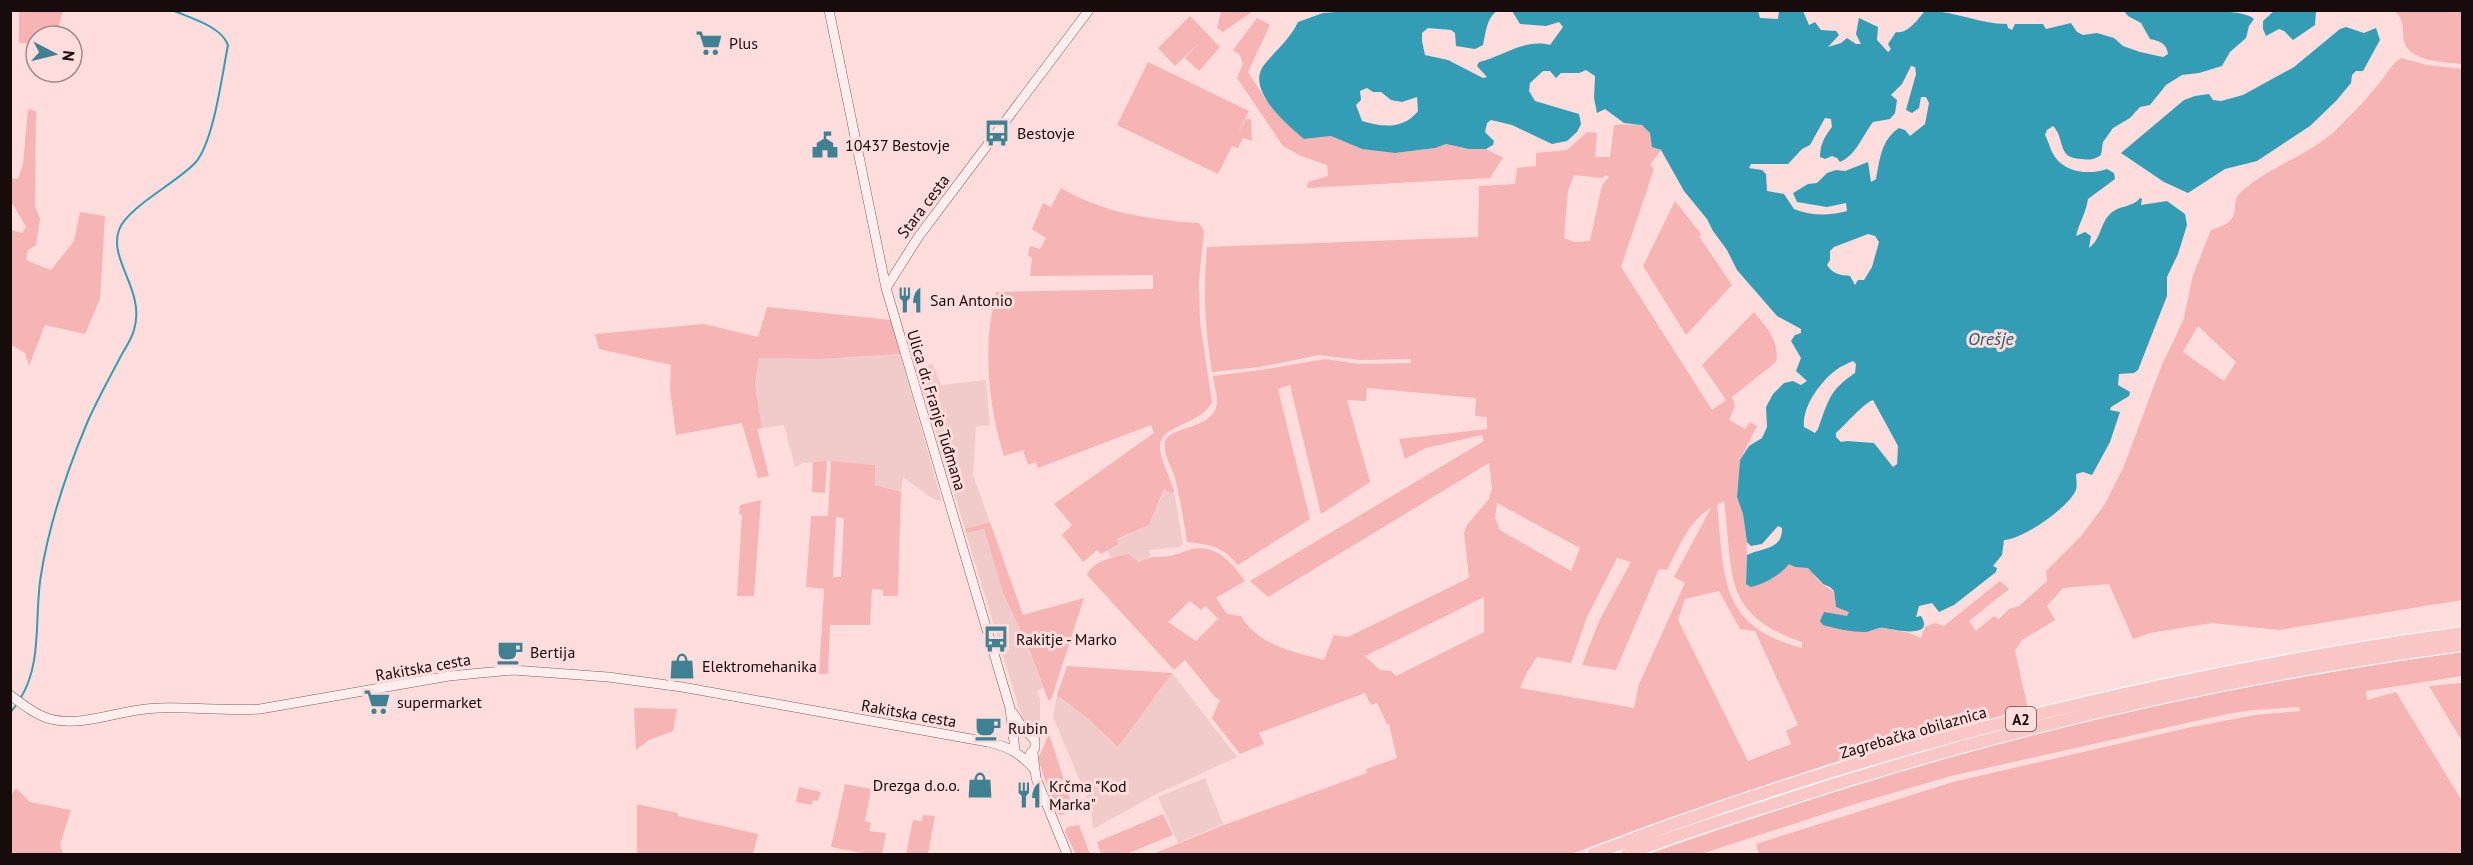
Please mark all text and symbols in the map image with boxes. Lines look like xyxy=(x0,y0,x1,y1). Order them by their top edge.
north arrow xyxy=(24,24,84,84)
supermarket icon: Plus xyxy=(694,28,724,58)
place label: Plus xyxy=(729,33,758,53)
text: N xyxy=(58,49,79,62)
bus stop icon: Bestovje xyxy=(982,118,1012,148)
place label: Bestovje xyxy=(1017,123,1075,143)
public building icon: 10437 Bestovje xyxy=(810,130,840,160)
place label: 10437 Bestovje xyxy=(845,135,950,155)
street label: Stara cesta xyxy=(893,170,953,242)
restaurant icon: San Antonio xyxy=(895,285,925,315)
place label: San Antonio xyxy=(930,290,1013,310)
street label: Ulica dr. Franje Tuđmana xyxy=(903,327,971,493)
water label: Orešje xyxy=(1968,327,2015,350)
bus stop icon: Rakitje - Marko xyxy=(981,624,1011,654)
place label: Rakitje - Marko xyxy=(1016,629,1117,649)
cafe icon: Bertija xyxy=(495,637,525,667)
place label: Bertija xyxy=(530,642,575,662)
street label: Rakitska cesta xyxy=(374,649,472,685)
shop icon: Elektromehanika xyxy=(667,651,697,681)
place label: Elektromehanika xyxy=(702,656,817,676)
supermarket icon: supermarket xyxy=(362,687,392,717)
place label: supermarket xyxy=(397,692,483,712)
street label: Rakitska cesta xyxy=(860,695,958,731)
street label: Zagrebačka obilaznica xyxy=(1837,701,1989,763)
road number: A2 xyxy=(2006,707,2036,731)
cafe icon: Rubin xyxy=(973,713,1003,743)
place label: Rubin xyxy=(1008,718,1048,738)
shop icon: Drezga d.o.o. xyxy=(965,770,995,800)
place label: Drezga d.o.o. xyxy=(873,775,960,795)
place label: Krčma "Kod Marka" xyxy=(1049,776,1127,814)
restaurant icon: Krčma "Kod Marka" xyxy=(1014,780,1044,810)

